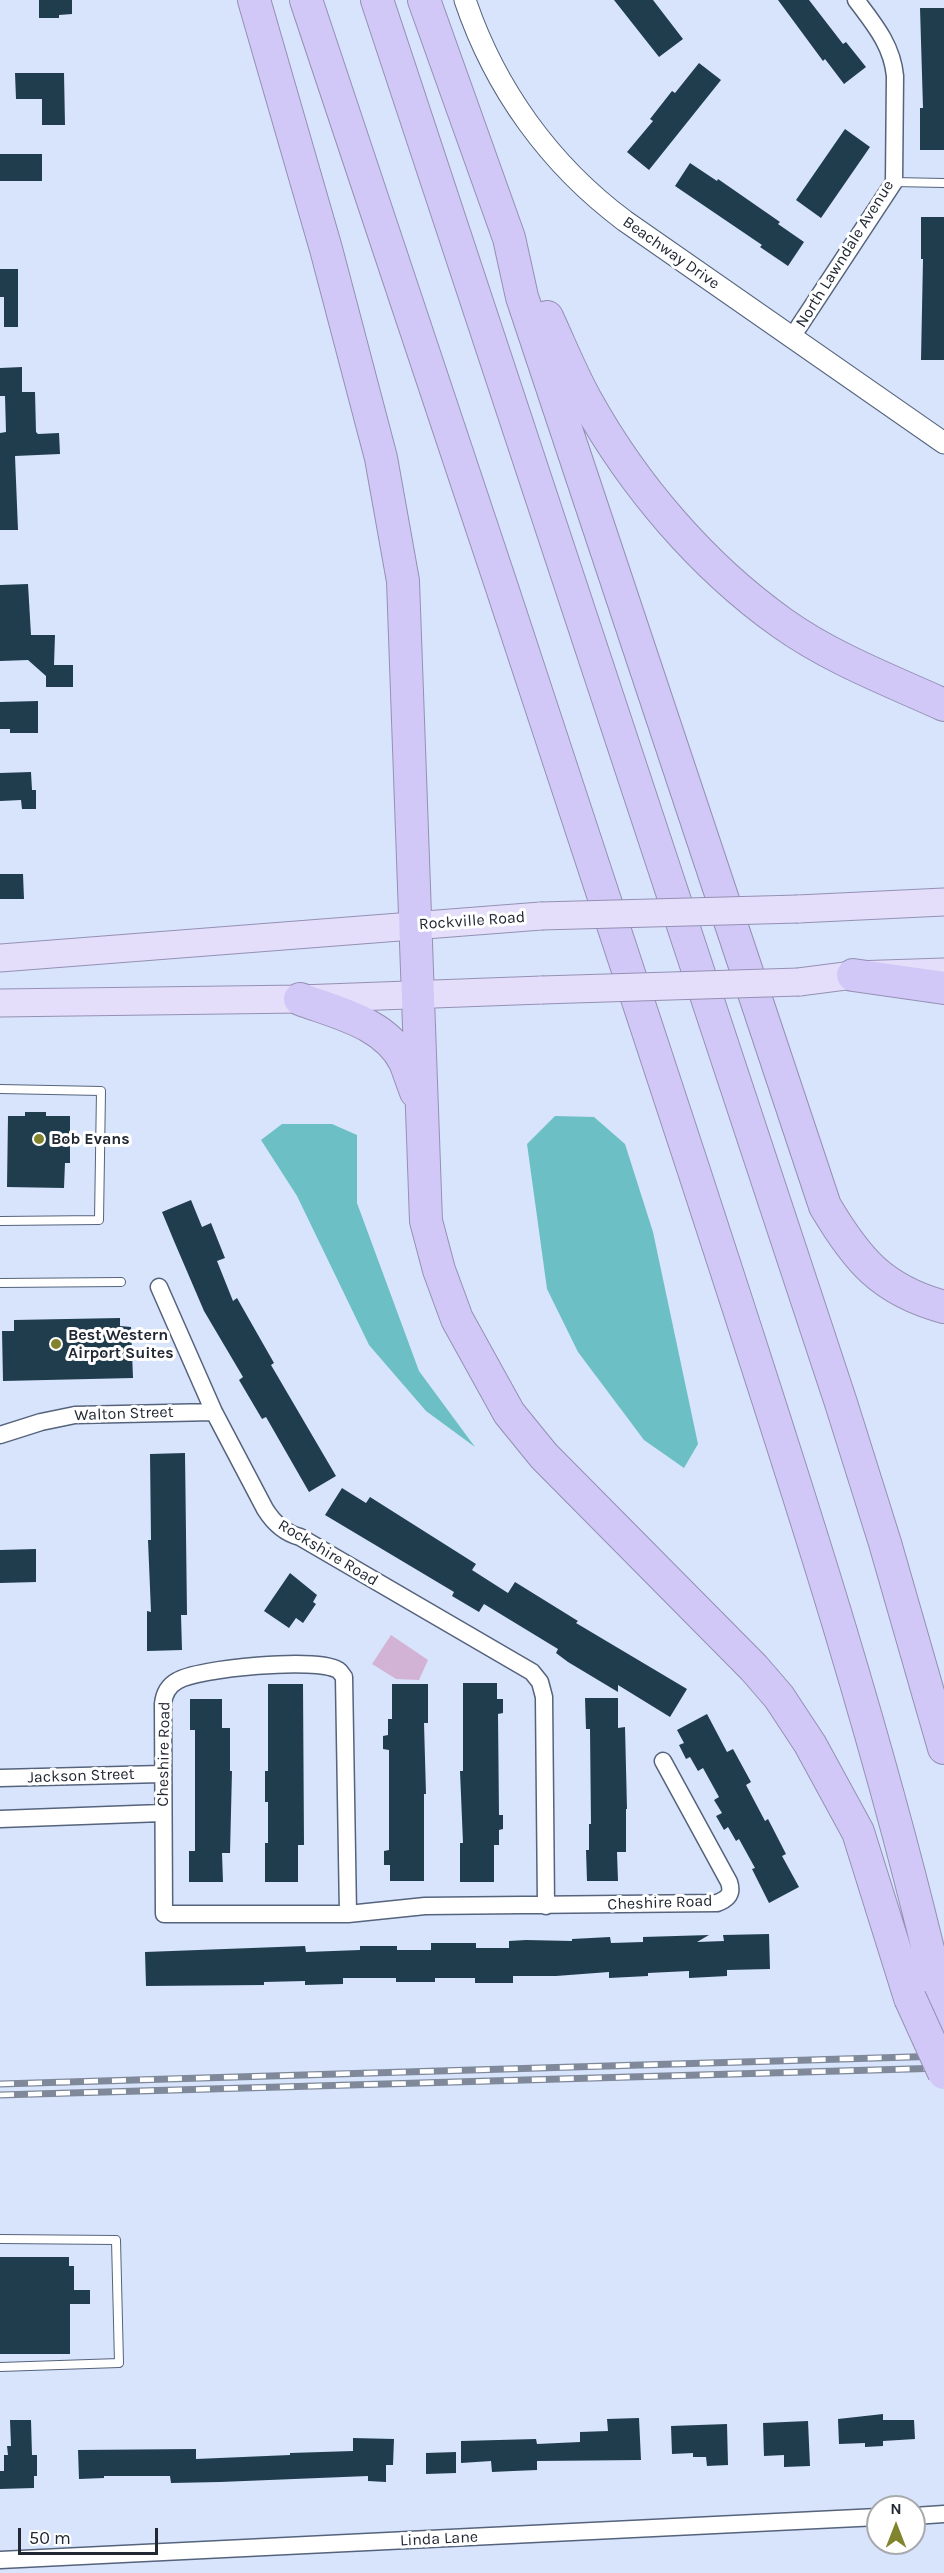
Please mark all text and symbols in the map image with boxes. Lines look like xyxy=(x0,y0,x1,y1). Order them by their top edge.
street label: North Lawndale Avenue xyxy=(792,177,898,331)
street label: Beachway Drive xyxy=(619,212,723,294)
street label: Rockville Road xyxy=(418,908,526,934)
place label: Bob Evans xyxy=(51,1129,130,1149)
marker: Bob Evans xyxy=(32,1132,46,1146)
place label: Best Western Airport Suites xyxy=(68,1325,174,1363)
marker: Best Western Airport Suites xyxy=(49,1337,63,1351)
street label: Walton Street xyxy=(74,1403,174,1425)
street label: Rockshire Road xyxy=(275,1516,381,1590)
street label: Cheshire Road xyxy=(153,1701,175,1807)
street label: Jackson Street xyxy=(27,1765,135,1787)
street label: Cheshire Road xyxy=(607,1892,713,1914)
north arrow xyxy=(866,2495,926,2555)
text: N xyxy=(890,2499,902,2518)
scale bar xyxy=(21,2516,160,2554)
text: 50 m xyxy=(29,2527,71,2549)
street label: Linda Lane xyxy=(399,2527,479,2551)

